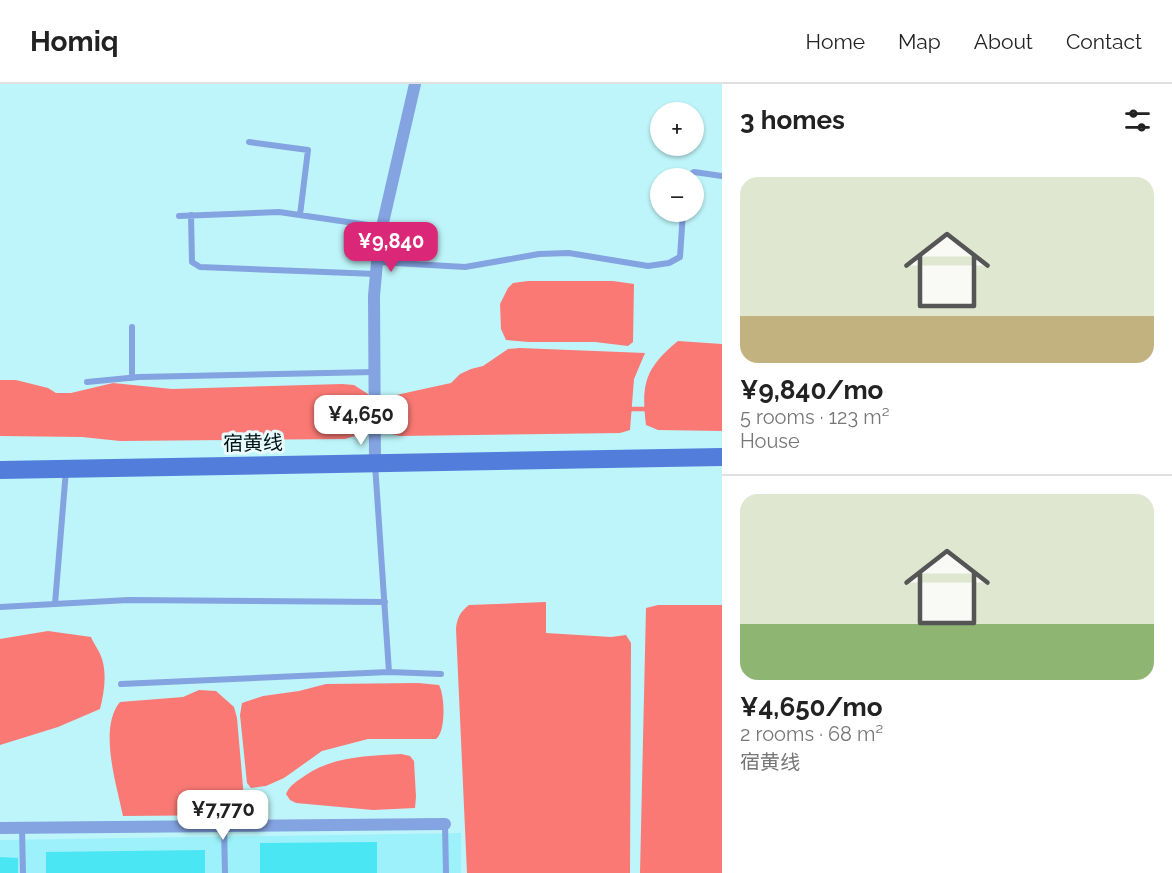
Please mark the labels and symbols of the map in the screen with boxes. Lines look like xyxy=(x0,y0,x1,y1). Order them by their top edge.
pin: ¥9,840 xyxy=(342,222,440,273)
pin: ¥4,650 xyxy=(312,395,410,446)
street label: 宿黄线 xyxy=(223,430,283,456)
pin: ¥7,770 xyxy=(174,790,272,841)

